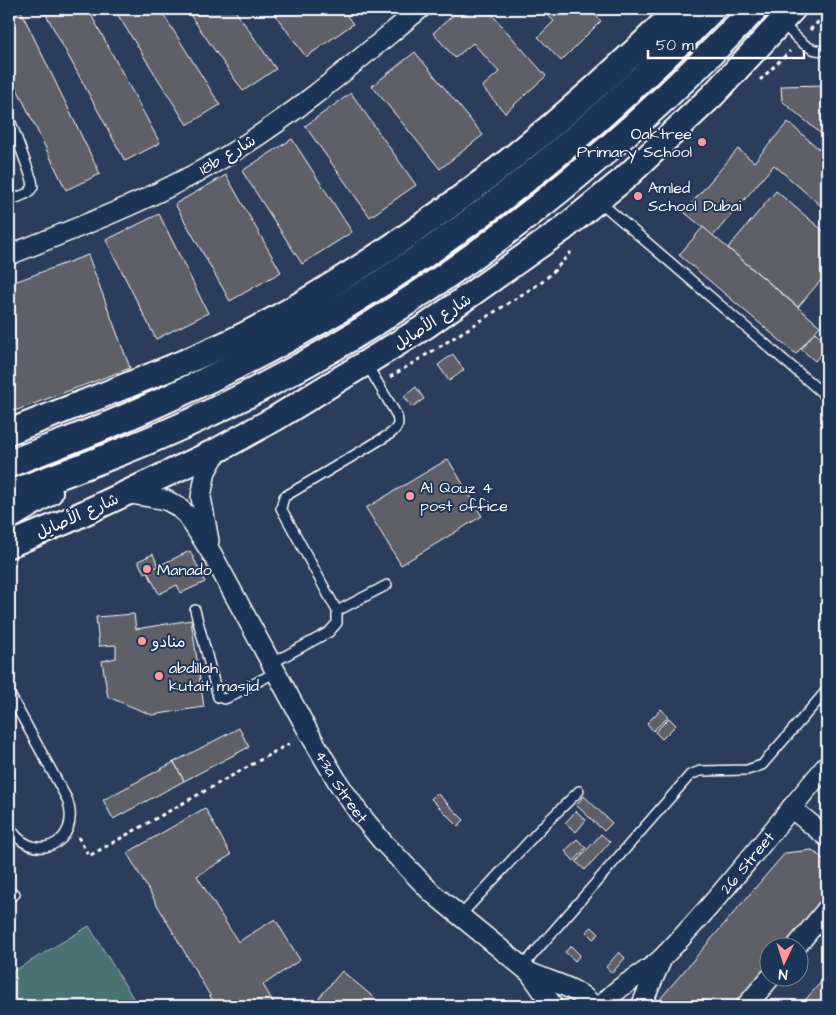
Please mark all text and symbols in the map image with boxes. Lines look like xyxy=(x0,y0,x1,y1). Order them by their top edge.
scale bar xyxy=(648,28,805,60)
text: 50 m xyxy=(656,35,694,56)
place label: Oaktree Primary School xyxy=(577,123,692,164)
street label: 18b شارع xyxy=(195,129,260,180)
marker: Oaktree Primary School xyxy=(696,136,708,148)
place label: Amled School Dubai xyxy=(648,177,742,217)
marker: Amled School Dubai xyxy=(632,190,644,202)
street label: شارع الأصايل xyxy=(389,289,476,355)
place label: Al Qouz 4 post office xyxy=(420,477,508,517)
street label: شارع الأصايل xyxy=(33,488,122,544)
marker: Al Qouz 4 post office xyxy=(404,490,416,502)
place label: Manado xyxy=(157,559,212,581)
marker: Manado xyxy=(141,563,153,575)
place label: منادو xyxy=(150,631,186,653)
marker: منادو xyxy=(136,635,148,647)
place label: abdillah kutait masjid xyxy=(169,657,259,697)
marker: abdillah kutait masjid xyxy=(153,670,165,682)
street label: 43a Street xyxy=(309,746,373,828)
street label: 26 Street xyxy=(715,827,780,899)
north arrow xyxy=(758,938,808,988)
text: N xyxy=(778,964,788,984)

